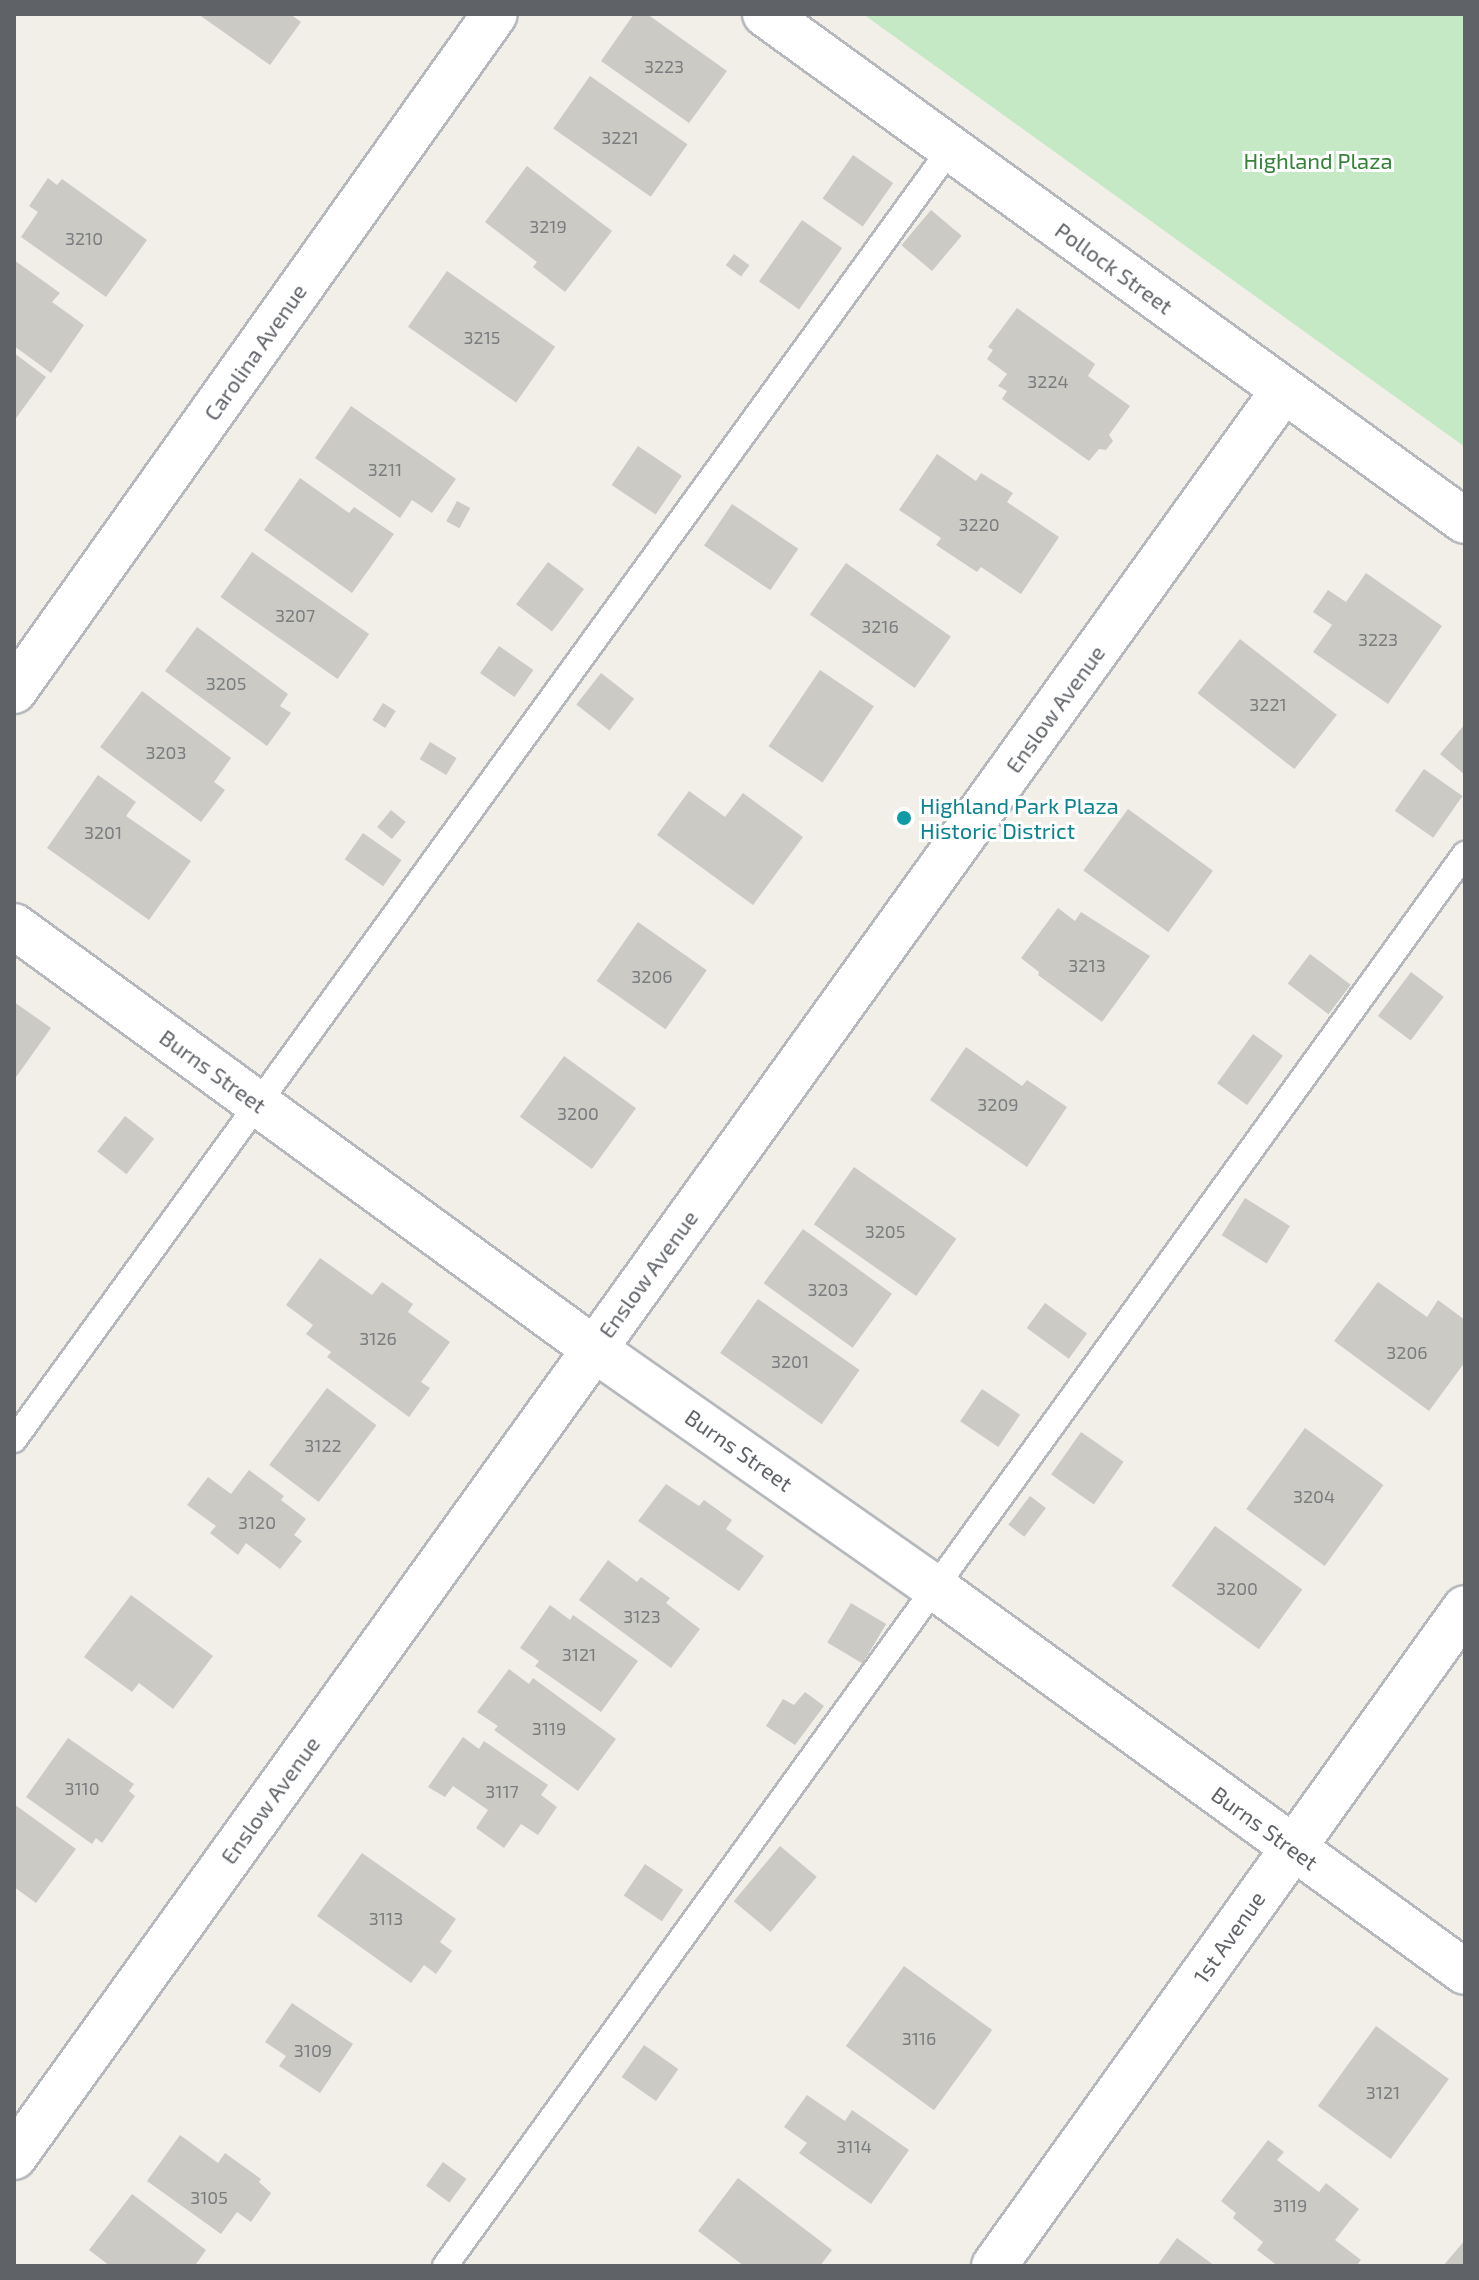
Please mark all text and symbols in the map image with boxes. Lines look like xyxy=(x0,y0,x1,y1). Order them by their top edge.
house number: 3223 xyxy=(644,55,684,77)
house number: 3221 xyxy=(601,126,639,148)
park label: Highland Plaza xyxy=(1243,148,1393,174)
house number: 3219 xyxy=(529,215,567,237)
street label: Pollock Street xyxy=(1050,216,1178,320)
house number: 3210 xyxy=(65,227,103,249)
street label: Carolina Avenue xyxy=(198,278,312,426)
house number: 3215 xyxy=(464,326,500,348)
house number: 3224 xyxy=(1027,370,1069,392)
house number: 3211 xyxy=(368,458,402,480)
house number: 3220 xyxy=(958,513,1000,535)
house number: 3207 xyxy=(275,604,315,626)
house number: 3216 xyxy=(861,615,899,637)
house number: 3223 xyxy=(1358,628,1398,650)
street label: Enslow Avenue xyxy=(1000,640,1110,778)
house number: 3205 xyxy=(206,672,246,694)
house number: 3221 xyxy=(1249,693,1287,715)
house number: 3203 xyxy=(146,741,186,763)
place label: Highland Park Plaza Historic District xyxy=(920,792,1119,844)
marker: Highland Park Plaza Historic District xyxy=(895,809,913,827)
house number: 3201 xyxy=(84,821,122,843)
house number: 3213 xyxy=(1068,954,1106,976)
house number: 3206 xyxy=(631,965,673,987)
street label: Burns Street xyxy=(155,1024,271,1118)
house number: 3209 xyxy=(977,1093,1019,1115)
house number: 3200 xyxy=(557,1102,599,1124)
street label: Enslow Avenue xyxy=(593,1205,703,1343)
house number: 3205 xyxy=(865,1220,905,1242)
house number: 3203 xyxy=(808,1278,848,1300)
house number: 3126 xyxy=(359,1327,397,1349)
house number: 3206 xyxy=(1386,1341,1428,1363)
house number: 3201 xyxy=(771,1350,809,1372)
street label: Burns Street xyxy=(680,1403,798,1497)
house number: 3122 xyxy=(304,1434,342,1456)
house number: 3204 xyxy=(1293,1485,1335,1507)
house number: 3120 xyxy=(238,1511,276,1533)
house number: 3200 xyxy=(1216,1577,1258,1599)
house number: 3123 xyxy=(623,1605,661,1627)
house number: 3121 xyxy=(562,1643,596,1665)
house number: 3119 xyxy=(532,1717,566,1739)
street label: Enslow Avenue xyxy=(215,1731,325,1869)
house number: 3110 xyxy=(64,1777,100,1799)
house number: 3117 xyxy=(485,1780,519,1802)
street label: Burns Street xyxy=(1207,1781,1323,1875)
street label: 1st Avenue xyxy=(1188,1886,1270,1988)
house number: 3113 xyxy=(369,1907,403,1929)
house number: 3116 xyxy=(902,2027,936,2049)
house number: 3109 xyxy=(294,2039,332,2061)
house number: 3121 xyxy=(1366,2081,1400,2103)
house number: 3114 xyxy=(836,2135,872,2157)
house number: 3105 xyxy=(190,2186,228,2208)
house number: 3119 xyxy=(1273,2194,1307,2216)

